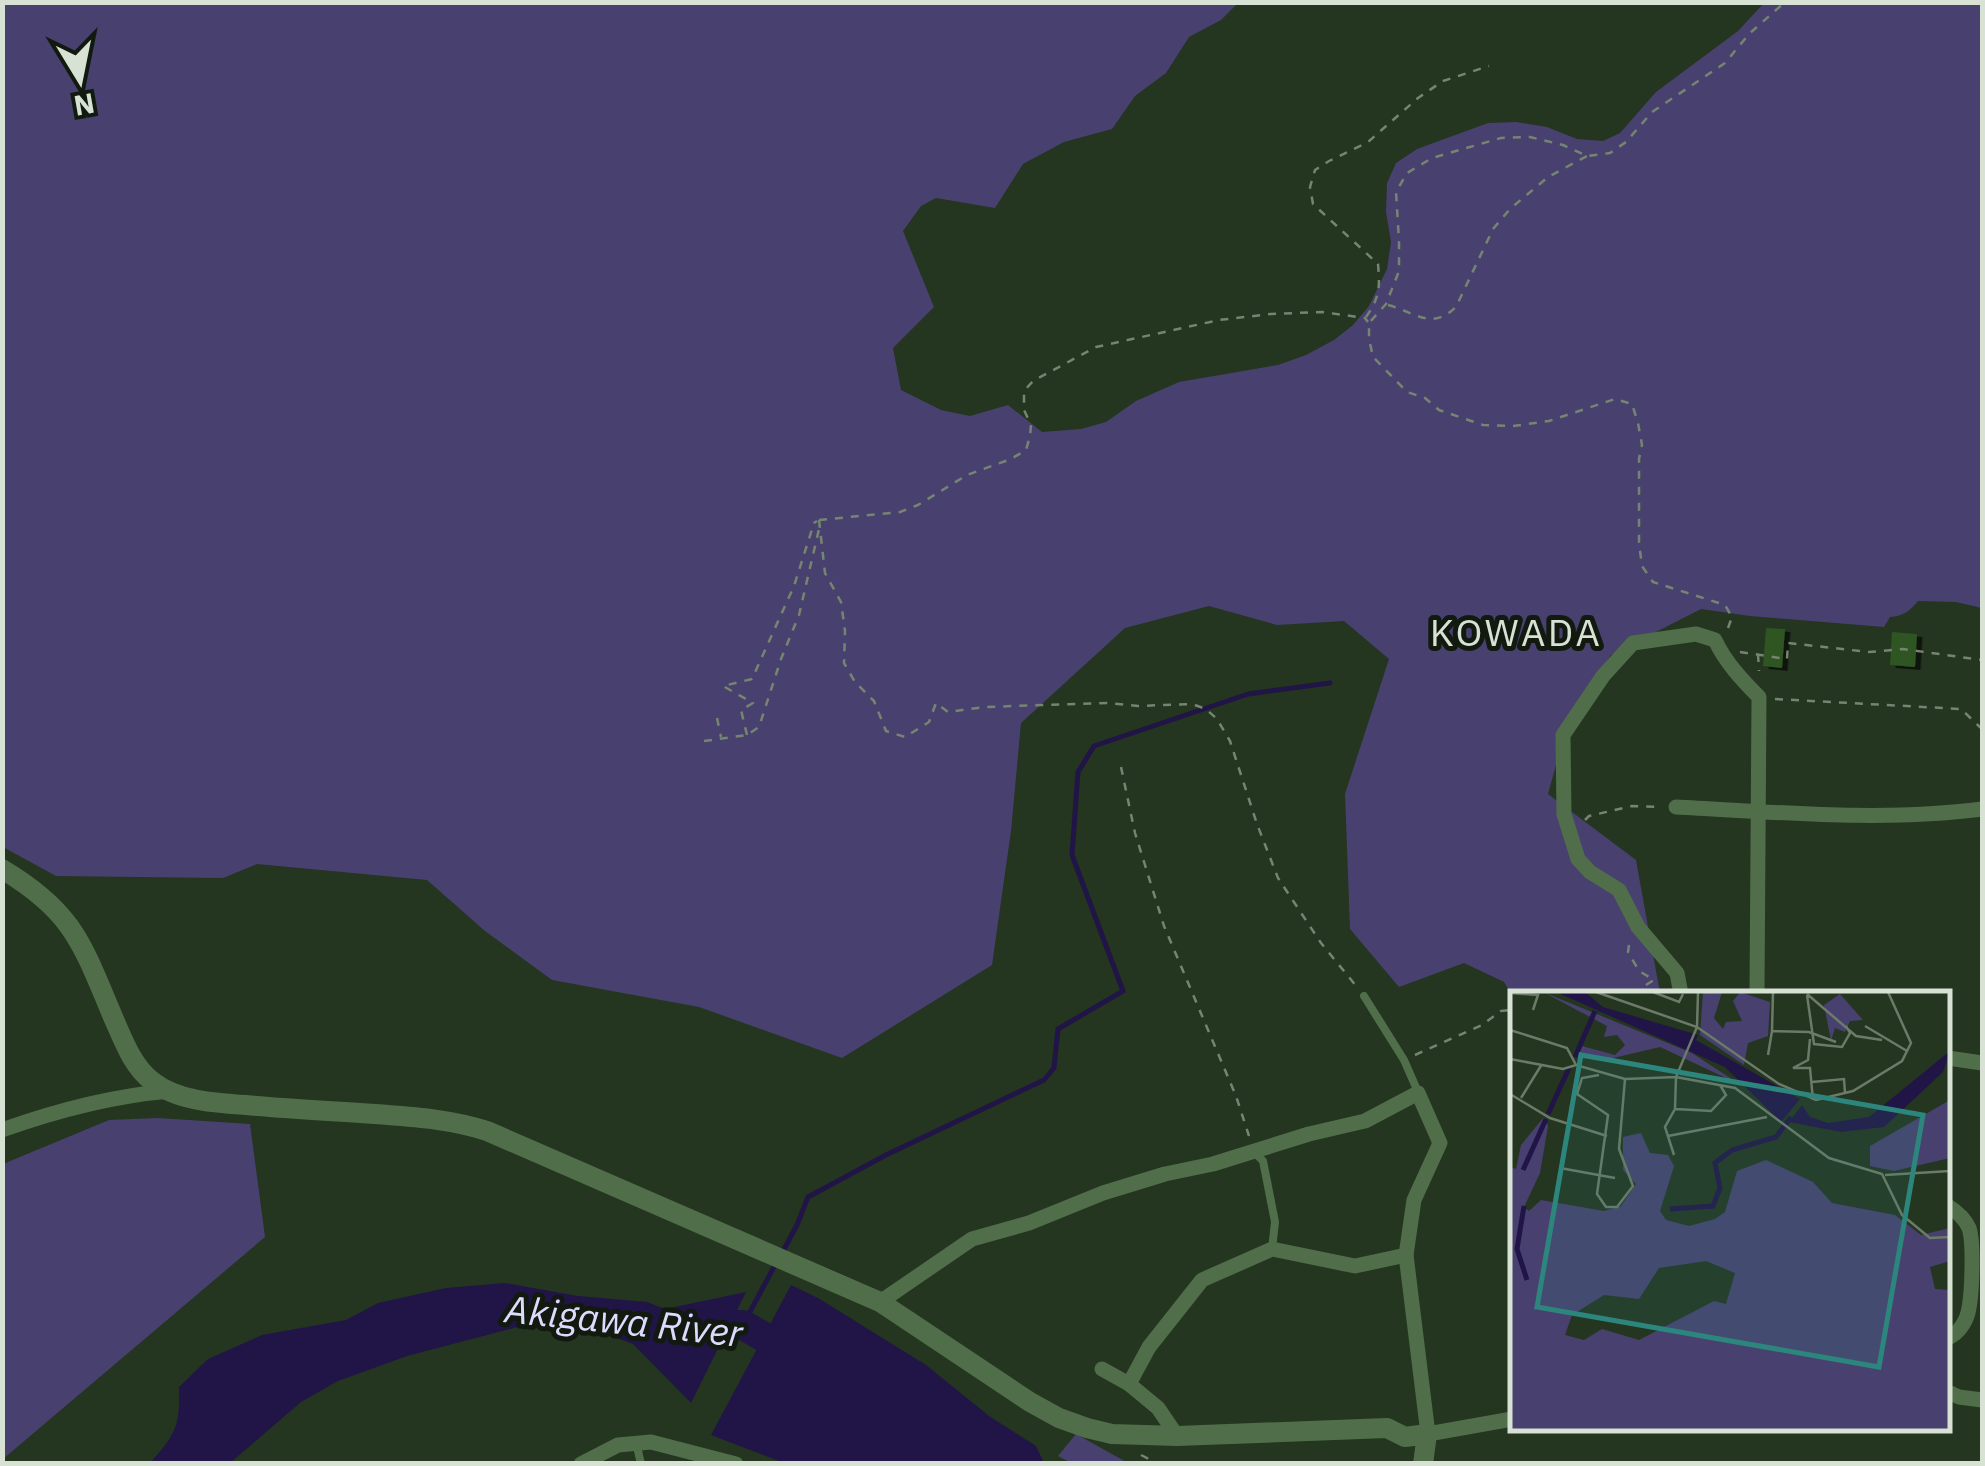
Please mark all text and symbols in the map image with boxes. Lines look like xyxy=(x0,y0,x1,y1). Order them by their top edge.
north arrow xyxy=(30,30,130,130)
text: N xyxy=(71,85,98,125)
district label: KOWADA xyxy=(1430,607,1602,656)
inset map xyxy=(1510,991,1950,1431)
water label: Akigawa River xyxy=(501,1283,746,1357)

